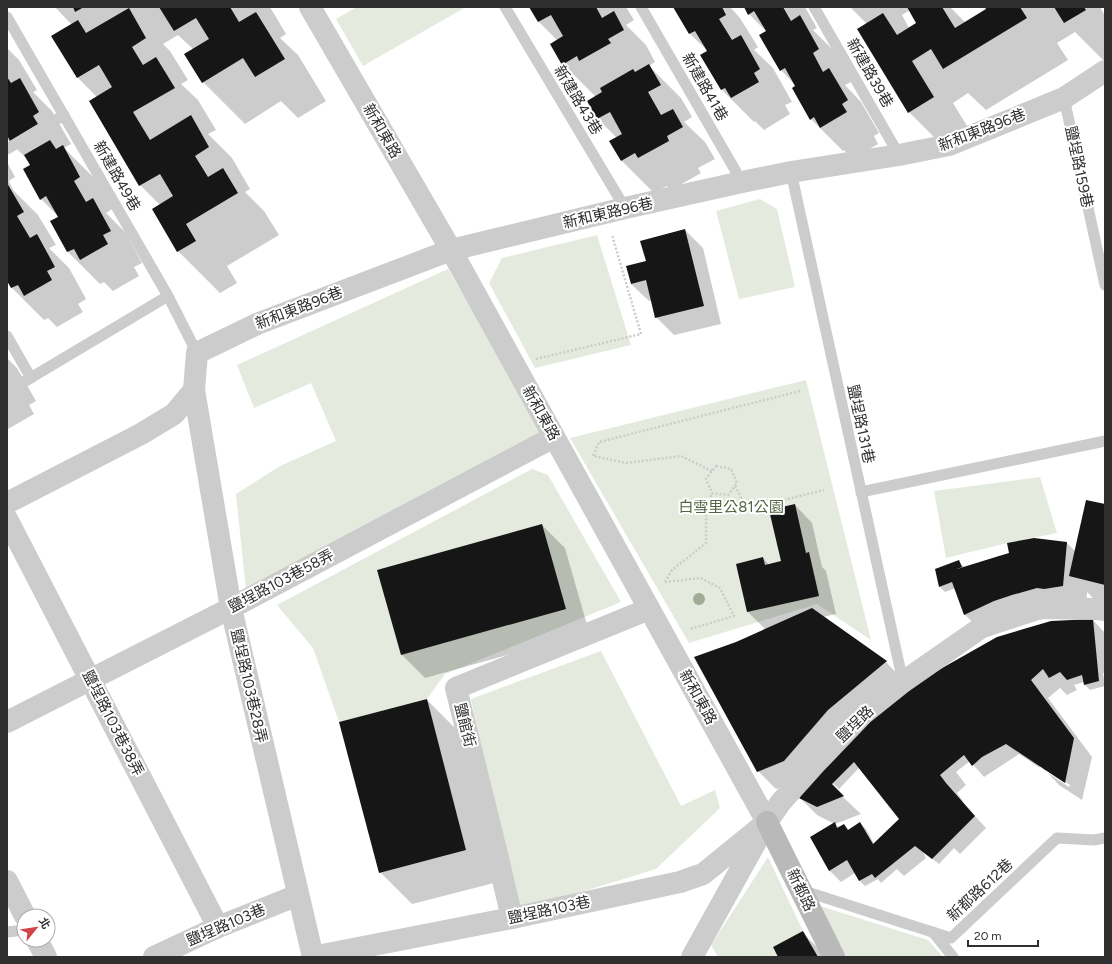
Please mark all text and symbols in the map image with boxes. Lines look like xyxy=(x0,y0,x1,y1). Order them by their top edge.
street label: 新建路39巷 xyxy=(843,35,897,111)
street label: 新建路41巷 xyxy=(678,50,732,124)
street label: 新建路43巷 xyxy=(550,62,606,138)
street label: 新和東路 xyxy=(359,101,405,161)
street label: 新和東路96巷 xyxy=(936,105,1028,155)
street label: 鹽埕路159巷 xyxy=(1062,124,1096,210)
street label: 新建路49巷 xyxy=(90,138,144,214)
street label: 新和東路96巷 xyxy=(561,194,655,232)
street label: 新和東路96巷 xyxy=(253,283,345,333)
street label: 新和東路 xyxy=(519,382,563,444)
street label: 鹽埕路131巷 xyxy=(844,383,878,465)
park label: 白雪里公81公園 xyxy=(678,498,784,516)
street label: 鹽埕路103巷58弄 xyxy=(225,546,337,616)
street label: 鹽埕路103巷28弄 xyxy=(227,627,271,745)
street label: 新和東路 xyxy=(676,666,720,728)
street label: 鹽埕路103巷38弄 xyxy=(79,667,147,779)
street label: 鹽館街 xyxy=(451,701,479,749)
street label: 鹽埕路 xyxy=(833,702,877,746)
street label: 新都路612巷 xyxy=(943,855,1017,925)
street label: 新都路 xyxy=(783,866,819,914)
street label: 鹽埕路103巷 xyxy=(506,892,592,928)
street label: 鹽埕路103巷 xyxy=(184,900,268,950)
north arrow xyxy=(16,908,56,948)
text: 北 xyxy=(36,915,53,931)
scale bar xyxy=(968,922,1038,948)
text: 20 m xyxy=(974,929,1002,943)

